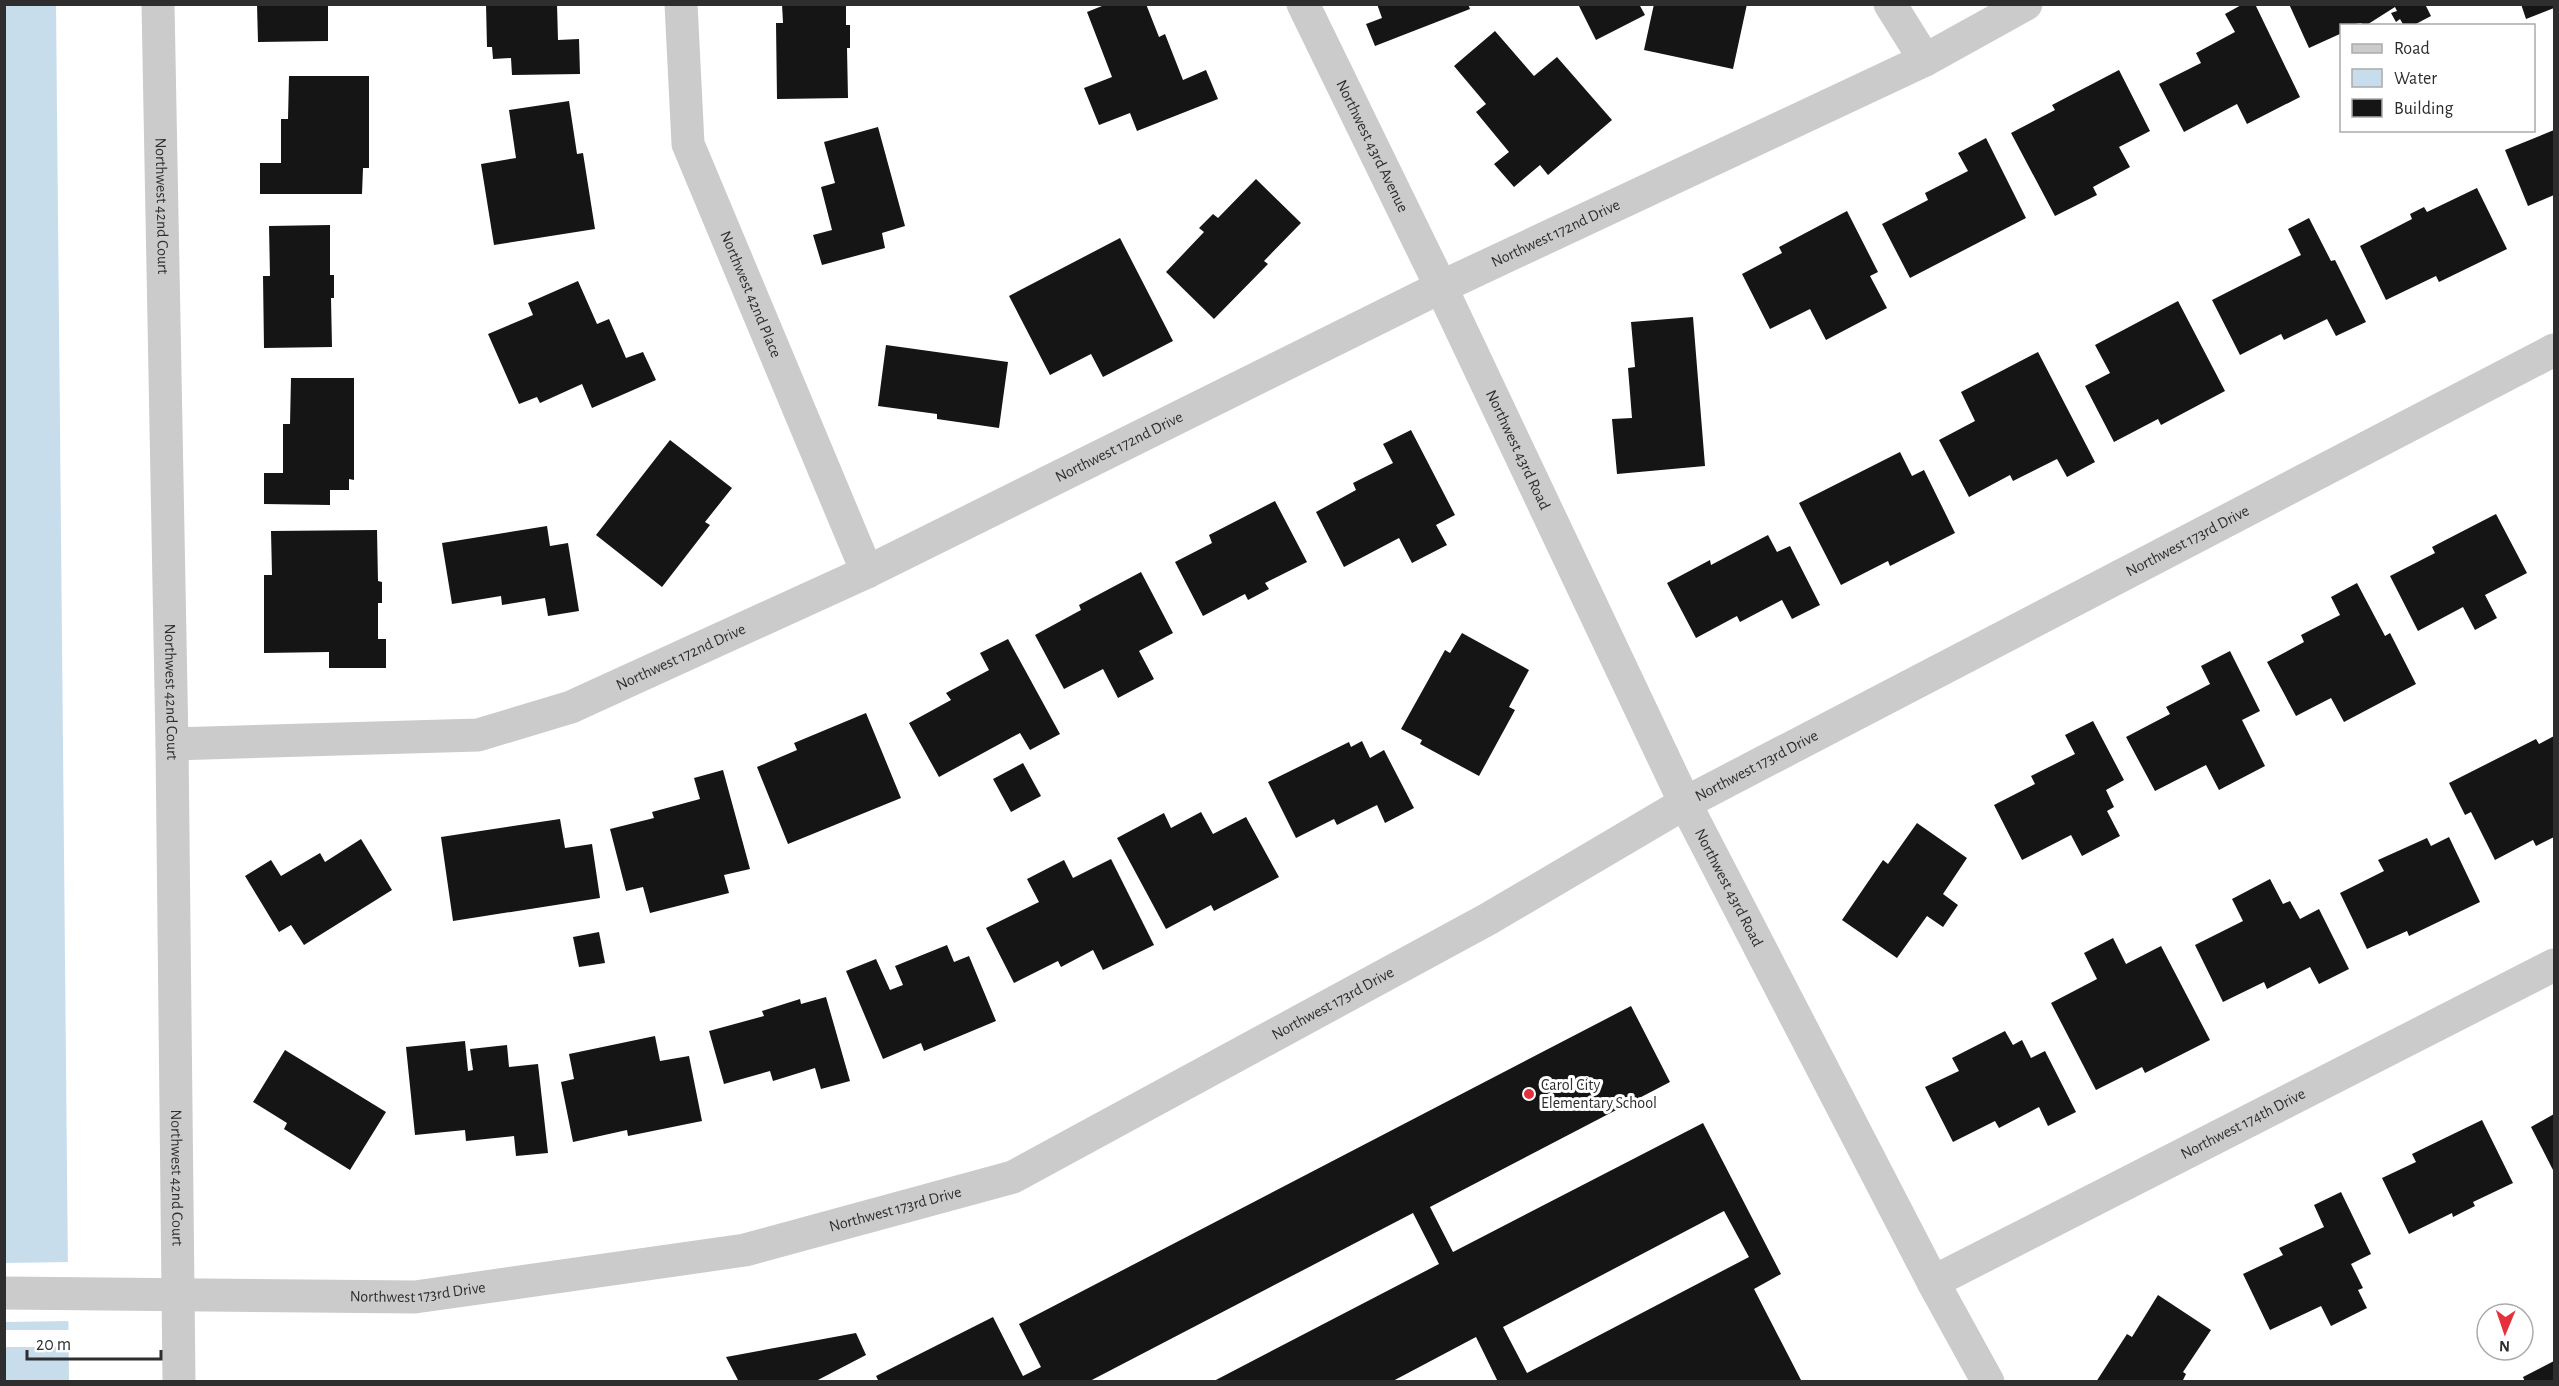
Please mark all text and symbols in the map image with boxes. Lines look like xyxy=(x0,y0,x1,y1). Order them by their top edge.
legend xyxy=(2340,24,2535,132)
text: Road xyxy=(2394,40,2430,58)
text: Water xyxy=(2394,70,2437,88)
street label: Northwest 43rd Avenue xyxy=(1333,77,1411,215)
text: Building xyxy=(2394,100,2454,118)
street label: Northwest 42nd Court xyxy=(153,138,171,274)
street label: Northwest 172nd Drive xyxy=(1489,196,1622,270)
street label: Northwest 42nd Place xyxy=(717,229,784,360)
street label: Northwest 43rd Road xyxy=(1483,387,1553,512)
street label: Northwest 172nd Drive xyxy=(1053,409,1185,485)
street label: Northwest 173rd Drive xyxy=(2123,502,2252,580)
street label: Northwest 172nd Drive xyxy=(614,621,748,693)
street label: Northwest 42nd Court xyxy=(162,623,180,760)
street label: Northwest 173rd Drive xyxy=(1692,727,1821,804)
street label: Northwest 43rd Road xyxy=(1692,826,1766,949)
street label: Northwest 173rd Drive xyxy=(1269,964,1397,1043)
place label: Carol City Elementary School xyxy=(1541,1077,1657,1112)
street label: Northwest 174th Drive xyxy=(2178,1085,2308,1162)
marker: Carol City Elementary School xyxy=(1522,1087,1536,1101)
street label: Northwest 42nd Court xyxy=(168,1109,186,1246)
street label: Northwest 173rd Drive xyxy=(827,1183,963,1235)
street label: Northwest 173rd Drive xyxy=(350,1279,487,1305)
north arrow xyxy=(2475,1302,2535,1362)
scale bar xyxy=(27,1323,160,1361)
text: 20 m xyxy=(36,1336,71,1354)
text: N xyxy=(2499,1338,2510,1354)

